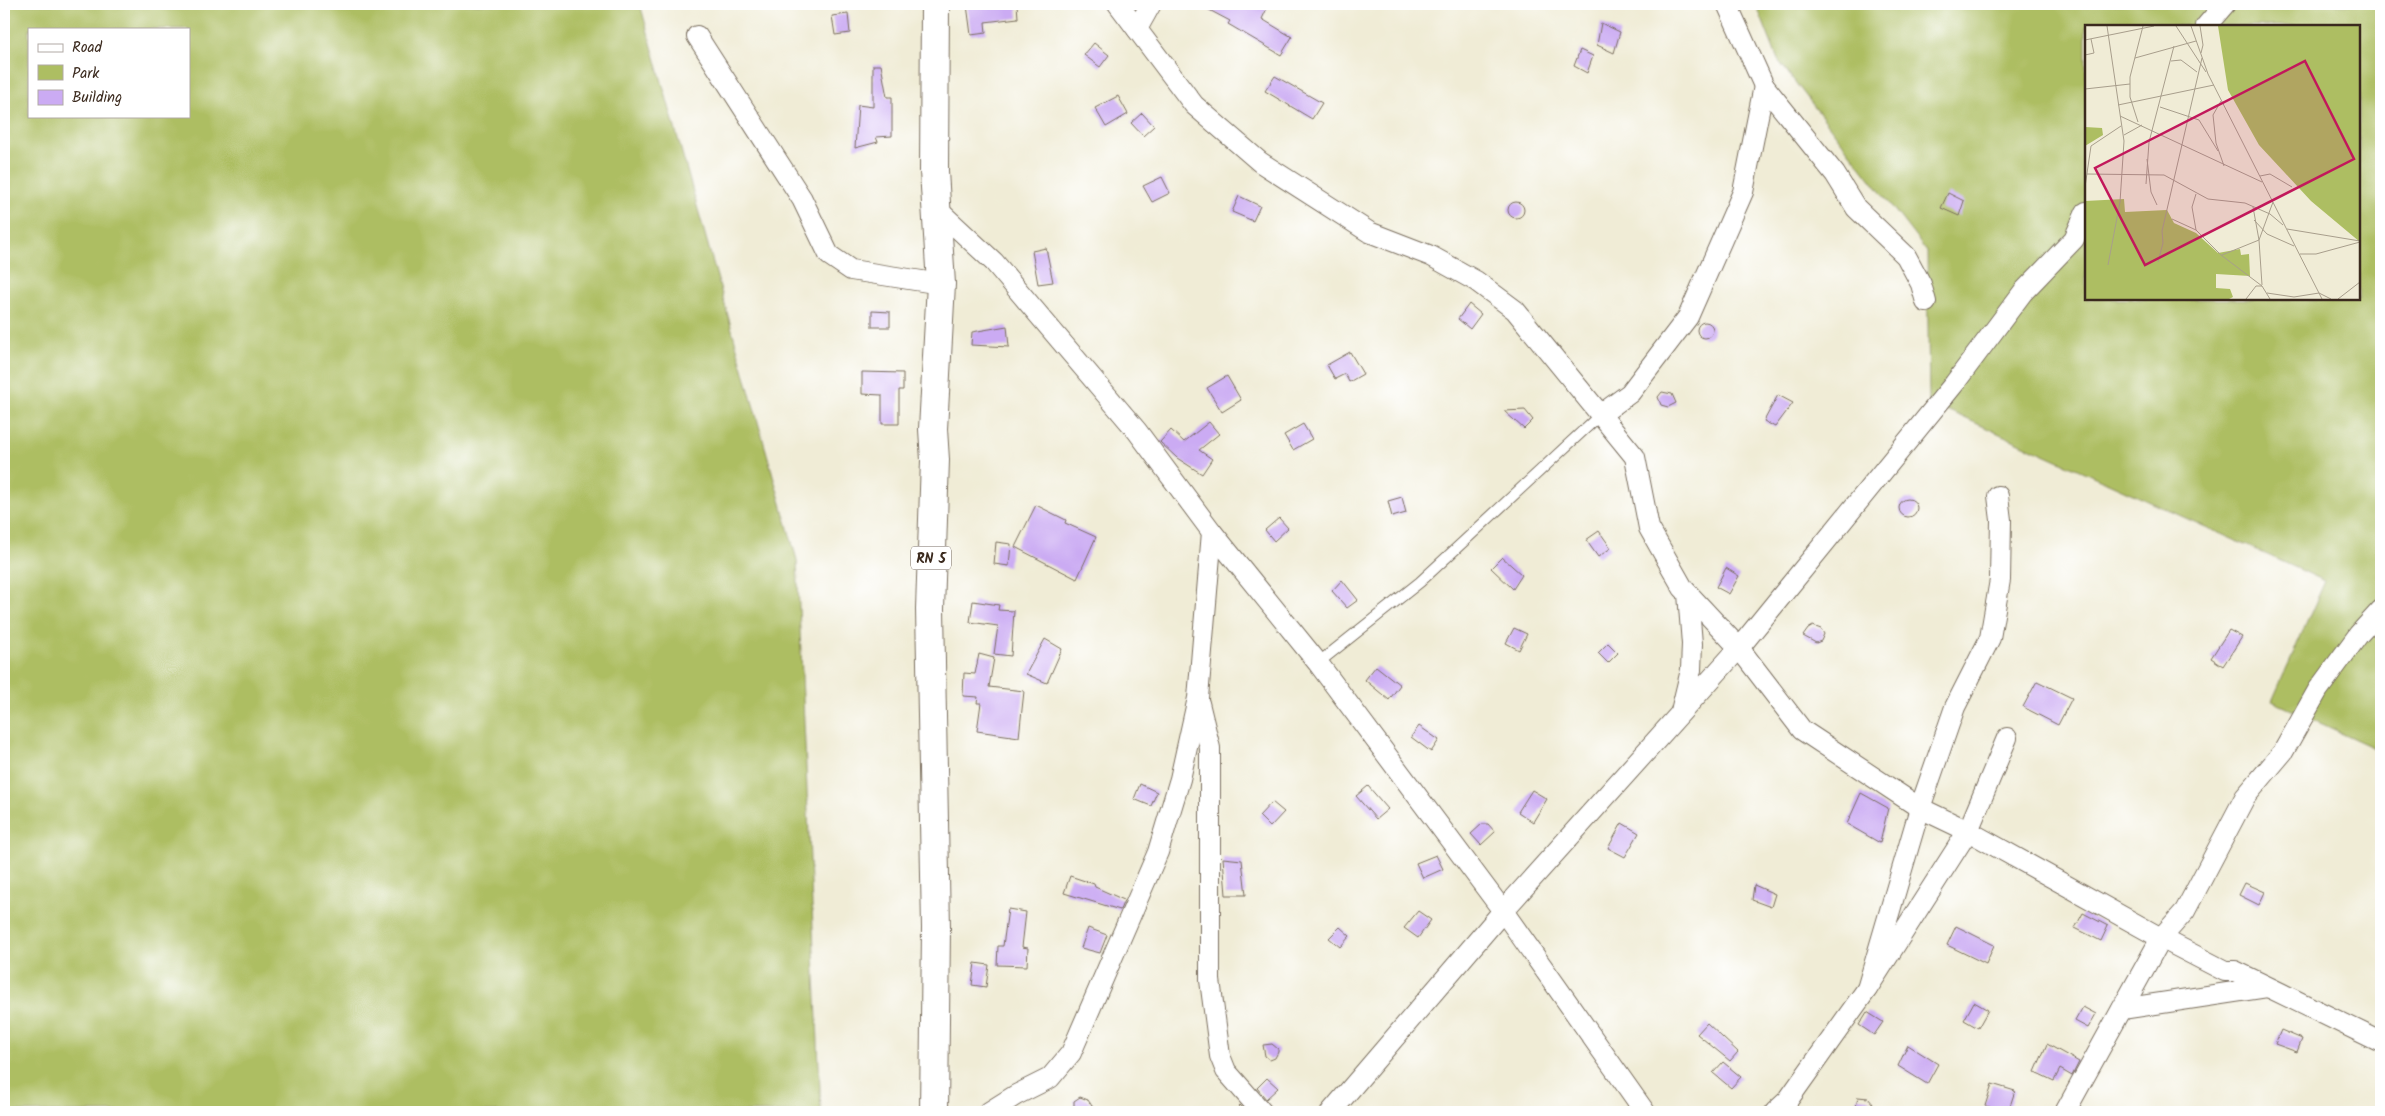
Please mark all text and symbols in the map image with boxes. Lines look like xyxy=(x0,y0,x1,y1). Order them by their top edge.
inset map xyxy=(2085,25,2360,300)
legend xyxy=(28,28,190,118)
text: Road xyxy=(72,36,103,60)
text: Park xyxy=(72,62,100,86)
text: Building xyxy=(72,86,122,110)
road number: RN 5 xyxy=(911,546,951,570)

